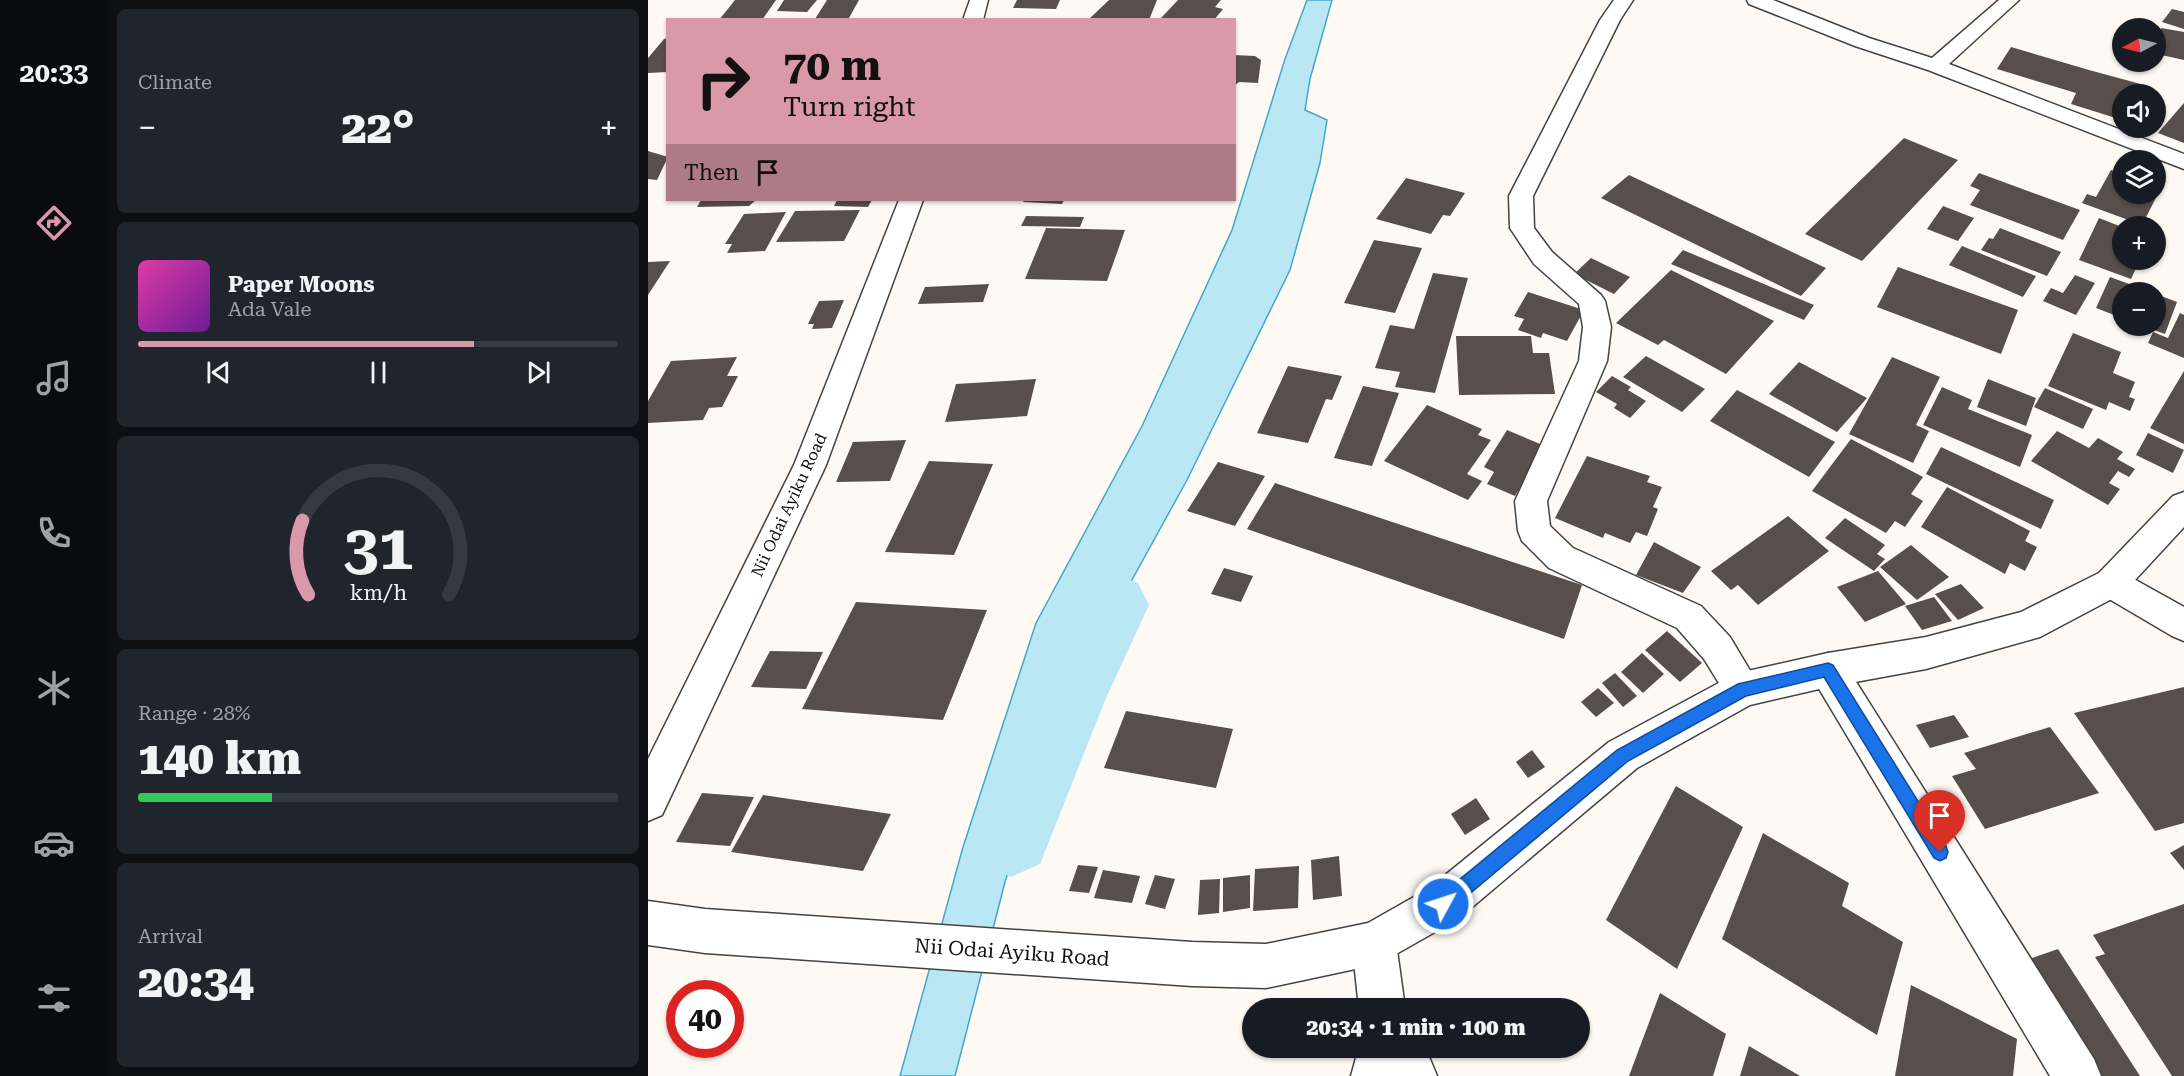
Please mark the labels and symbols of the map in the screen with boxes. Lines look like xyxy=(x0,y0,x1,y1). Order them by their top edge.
north arrow xyxy=(2112,18,2166,72)
street label: Nii Odai Ayiku Road xyxy=(747,430,831,580)
pin xyxy=(1914,790,1965,852)
position arrow xyxy=(1411,872,1475,936)
street label: Nii Odai Ayiku Road xyxy=(914,933,1111,971)
speed limit sign: 40 xyxy=(666,980,744,1058)

